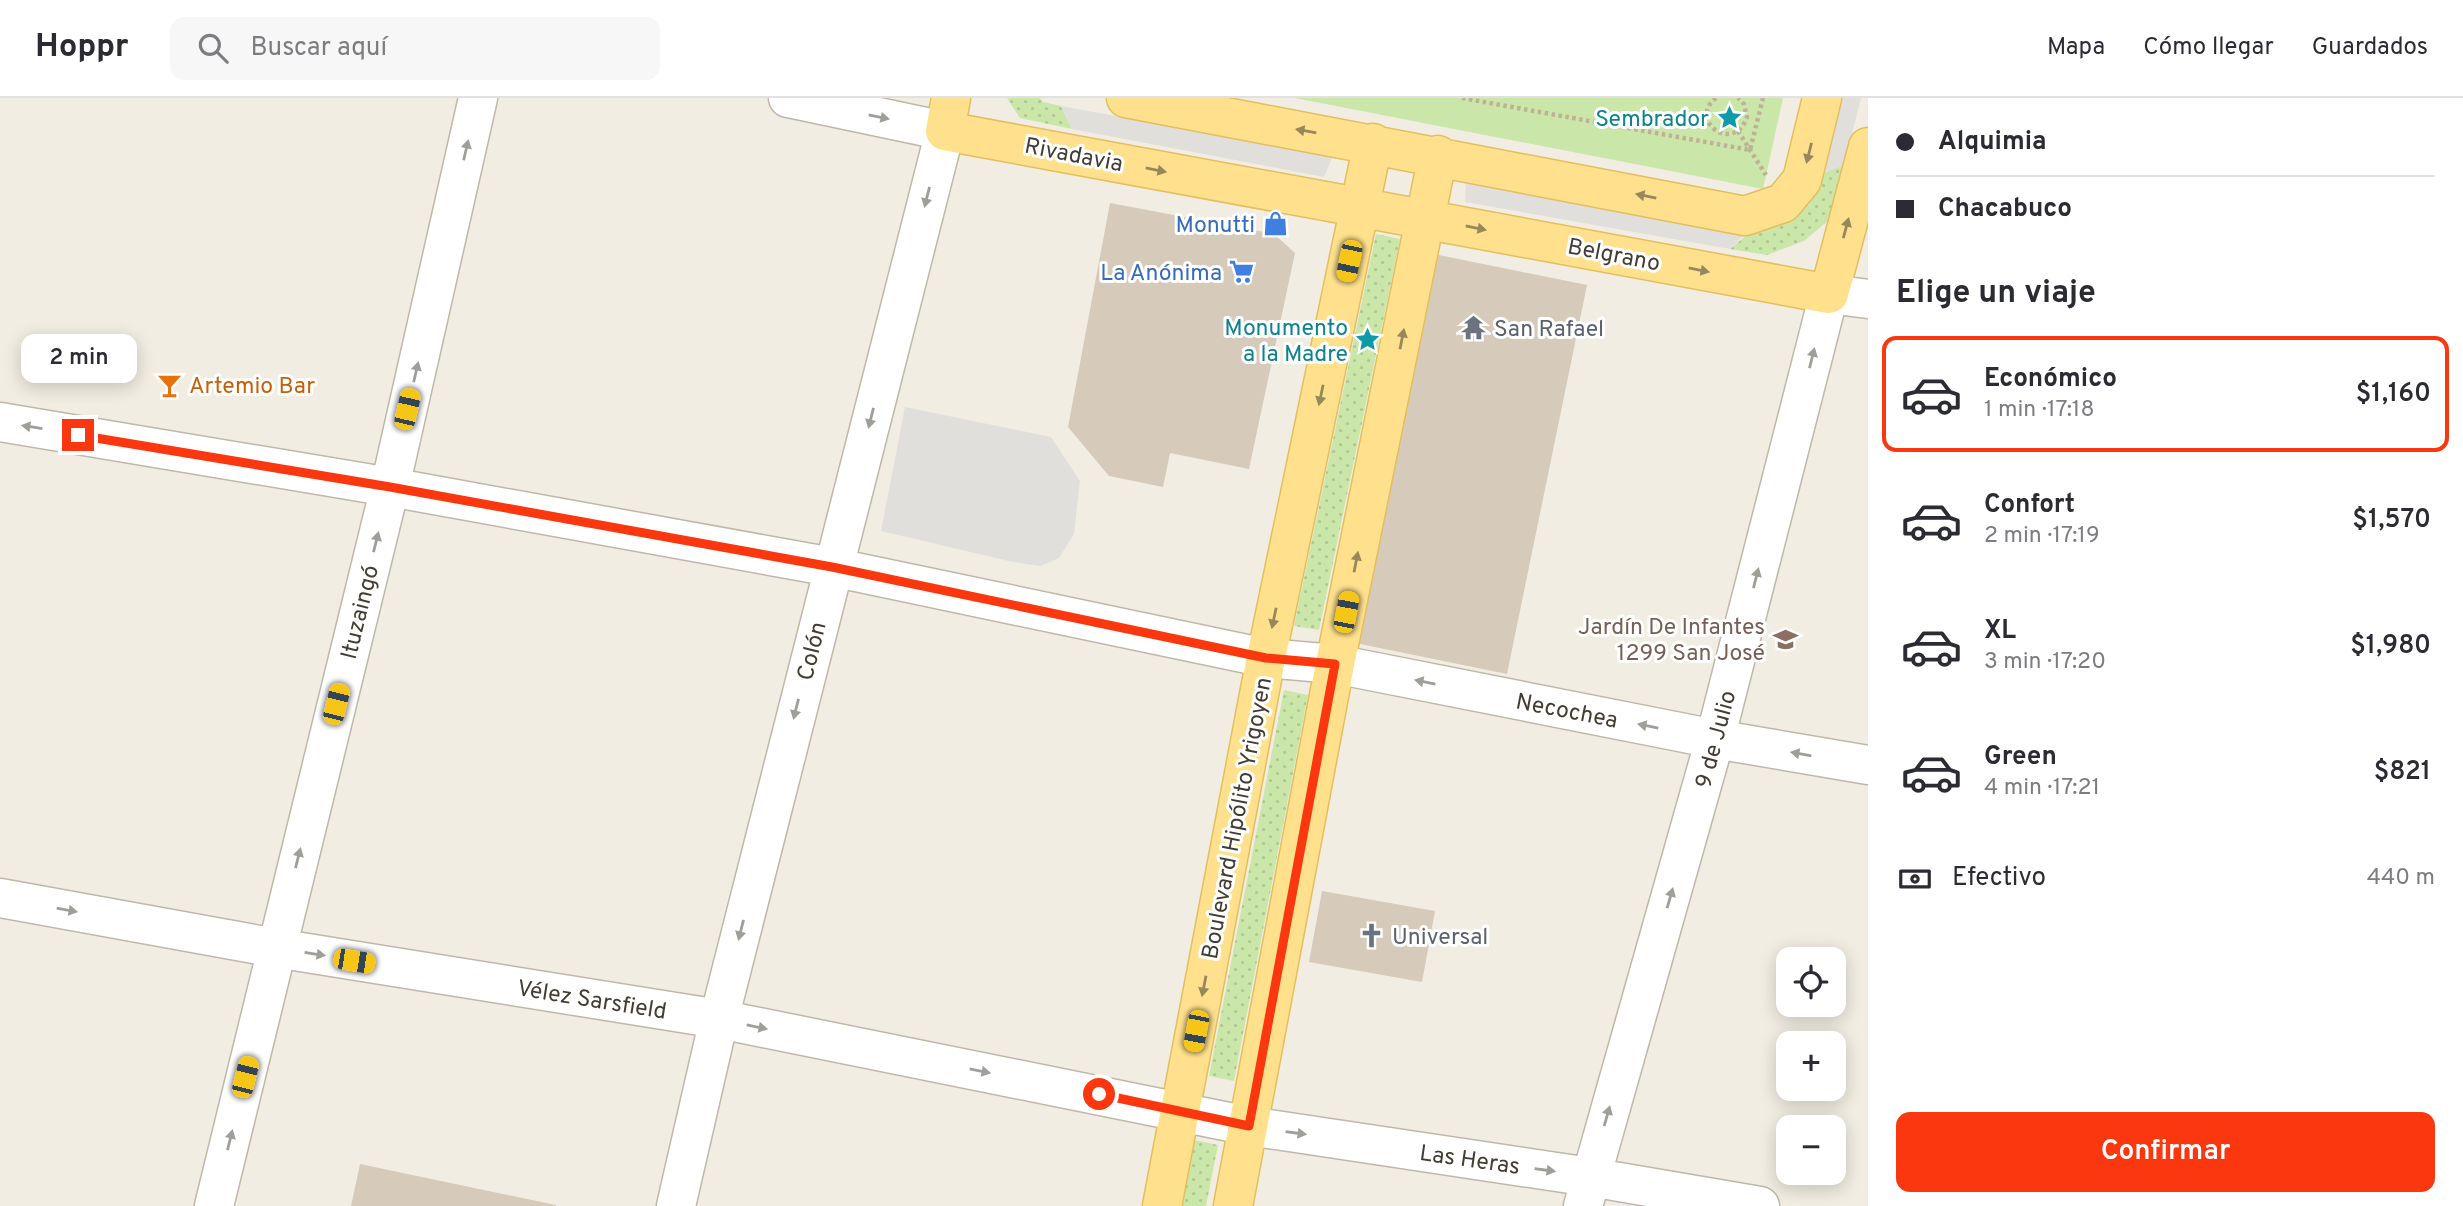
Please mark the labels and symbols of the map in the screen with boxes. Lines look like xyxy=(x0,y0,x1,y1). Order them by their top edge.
place icon: Sembrador xyxy=(1715,104,1743,132)
place label: Sembrador xyxy=(1595,106,1709,135)
one-way arrow xyxy=(868,112,890,123)
one-way arrow xyxy=(1295,125,1317,136)
street label: Rivadavia xyxy=(1022,133,1125,180)
one-way arrow xyxy=(461,139,472,161)
one-way arrow xyxy=(1803,142,1814,164)
one-way arrow xyxy=(1145,164,1167,175)
one-way arrow xyxy=(922,187,932,208)
one-way arrow xyxy=(1635,191,1657,202)
shop icon: Monutti xyxy=(1261,210,1289,238)
place label: Monutti xyxy=(1175,212,1255,241)
one-way arrow xyxy=(1841,217,1852,239)
one-way arrow xyxy=(1465,223,1487,234)
street label: Belgrano xyxy=(1565,233,1662,280)
car xyxy=(1335,238,1364,284)
supermarket icon: La Anónima xyxy=(1228,258,1256,286)
place label: La Anónima xyxy=(1100,260,1222,289)
one-way arrow xyxy=(1688,265,1710,276)
temple icon: San Rafael xyxy=(1460,314,1488,342)
place label: Monumento a la Madre xyxy=(1224,315,1348,370)
place label: San Rafael xyxy=(1494,316,1604,345)
place icon: Monumento a la Madre xyxy=(1354,326,1382,354)
one-way arrow xyxy=(1396,328,1407,350)
callout: 2 min xyxy=(20,334,136,382)
one-way arrow xyxy=(1807,346,1818,368)
one-way arrow xyxy=(410,361,421,383)
bar icon: Artemio Bar xyxy=(155,371,183,399)
place label: Artemio Bar xyxy=(189,373,315,402)
one-way arrow xyxy=(1315,384,1326,406)
car xyxy=(393,386,422,432)
one-way arrow xyxy=(865,407,876,429)
route end xyxy=(62,419,94,451)
one-way arrow xyxy=(21,421,43,432)
one-way arrow xyxy=(371,531,382,553)
one-way arrow xyxy=(1351,551,1362,573)
street label: Ituzaingó xyxy=(336,562,387,663)
one-way arrow xyxy=(1751,567,1762,589)
car xyxy=(1332,589,1361,635)
one-way arrow xyxy=(1269,607,1280,629)
place label: Jardín De Infantes 1299 San José xyxy=(1578,614,1765,669)
street label: Colón xyxy=(792,619,835,684)
school or university icon: Jardín De Infantes 1299 San José xyxy=(1771,625,1799,653)
street label: Boulevard Hipólito Yrigoyen xyxy=(1197,675,1280,962)
one-way arrow xyxy=(1414,676,1436,687)
car xyxy=(321,681,352,727)
street label: Necochea xyxy=(1513,688,1620,737)
street label: 9 de Julio xyxy=(1690,688,1744,792)
one-way arrow xyxy=(790,698,801,720)
one-way arrow xyxy=(1637,720,1659,731)
one-way arrow xyxy=(1790,748,1812,759)
one-way arrow xyxy=(293,847,304,869)
one-way arrow xyxy=(1665,887,1676,909)
one-way arrow xyxy=(56,905,78,916)
one-way arrow xyxy=(735,919,746,941)
church icon: Universal xyxy=(1358,922,1386,950)
place label: Universal xyxy=(1392,924,1488,953)
car xyxy=(332,947,377,975)
one-way arrow xyxy=(304,949,326,960)
street label: Vélez Sarsfield xyxy=(515,975,668,1028)
one-way arrow xyxy=(1199,975,1210,997)
car xyxy=(1182,1008,1211,1054)
one-way arrow xyxy=(746,1021,768,1032)
car xyxy=(230,1054,261,1100)
one-way arrow xyxy=(969,1065,991,1076)
route start xyxy=(1083,1078,1115,1110)
one-way arrow xyxy=(1603,1106,1613,1127)
one-way arrow xyxy=(1285,1128,1307,1139)
one-way arrow xyxy=(224,1129,235,1151)
street label: Las Heras xyxy=(1417,1140,1522,1183)
one-way arrow xyxy=(1534,1165,1556,1176)

